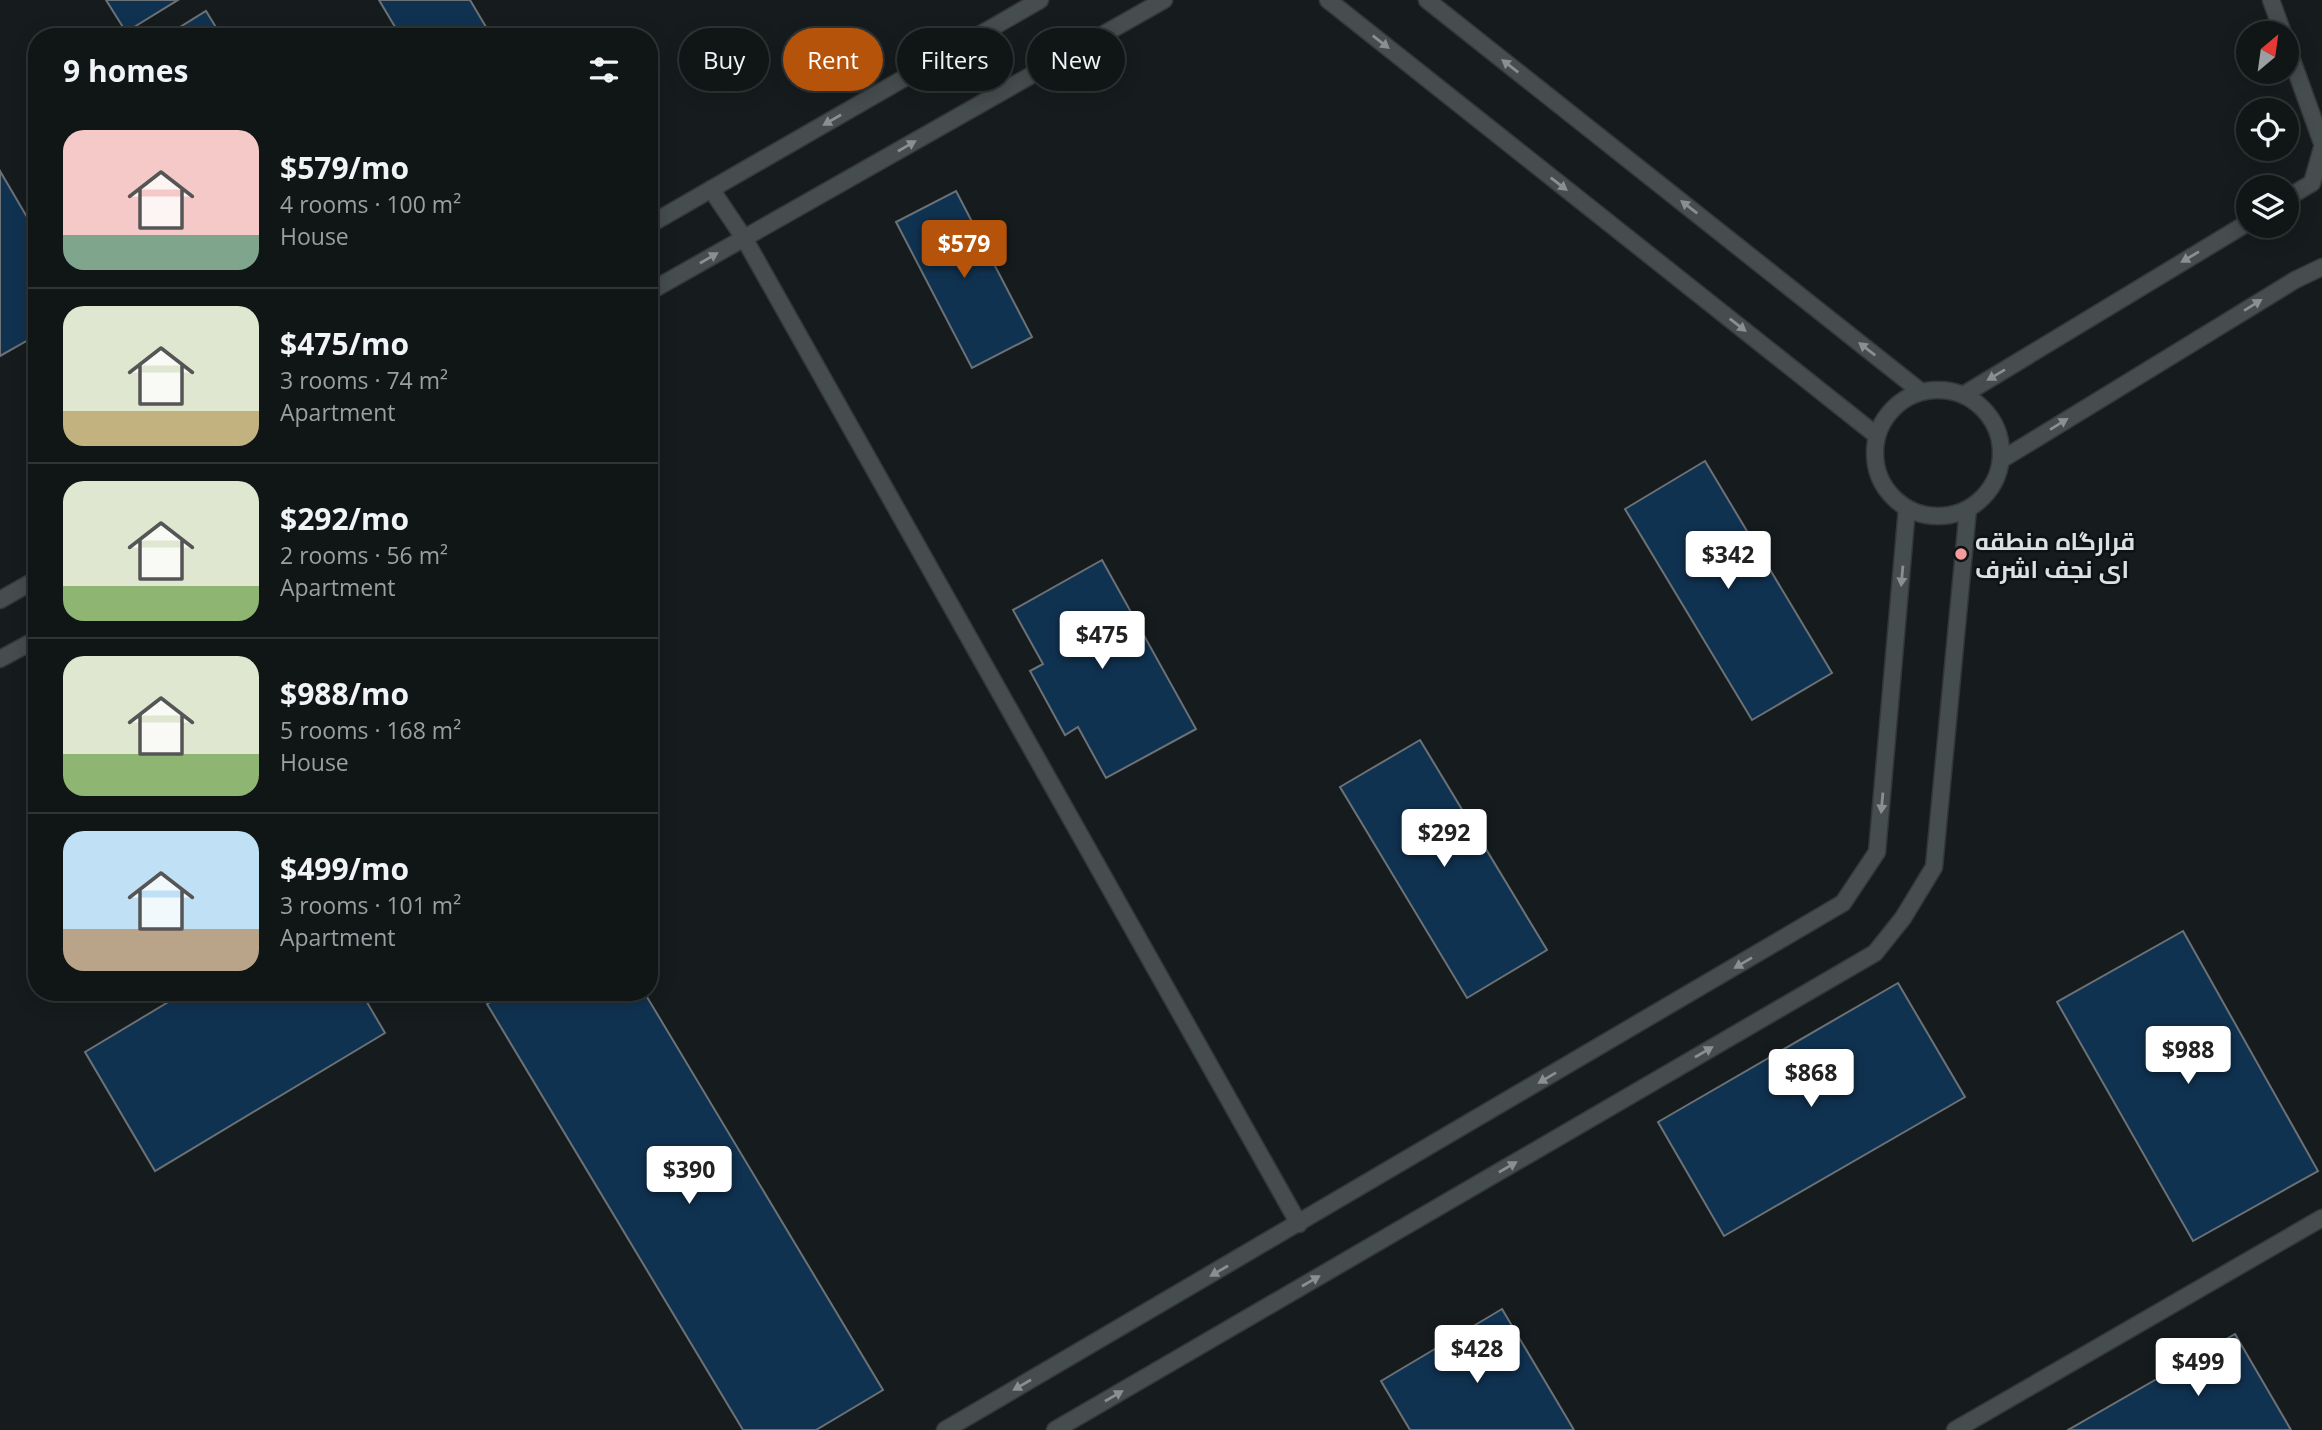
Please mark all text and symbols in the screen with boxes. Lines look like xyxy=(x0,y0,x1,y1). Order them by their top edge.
north arrow xyxy=(2236,21,2300,84)
map controls xyxy=(2236,21,2299,238)
chip: Buy xyxy=(679,28,769,91)
chip: Rent xyxy=(783,28,883,91)
chip: Filters xyxy=(897,28,1013,91)
chip: New xyxy=(1027,28,1125,91)
one-way arrow xyxy=(1372,35,1390,50)
text: 9 homes xyxy=(63,50,188,91)
icon: filters xyxy=(585,51,623,89)
one-way arrow xyxy=(1502,59,1519,74)
button: locate xyxy=(2236,98,2299,161)
one-way arrow xyxy=(822,113,841,126)
one-way arrow xyxy=(897,140,916,152)
text: $579/mo xyxy=(280,147,409,188)
icon: home xyxy=(119,158,203,242)
button: layers xyxy=(2236,175,2299,238)
one-way arrow xyxy=(1550,176,1568,191)
text: 4 rooms · 100 m² xyxy=(280,188,461,220)
one-way arrow xyxy=(1680,200,1698,215)
text: House xyxy=(280,220,349,252)
pin: $579 xyxy=(923,220,1005,280)
text: $579 xyxy=(938,227,990,259)
one-way arrow xyxy=(2181,251,2200,263)
one-way arrow xyxy=(699,252,718,264)
one-way arrow xyxy=(2244,299,2263,312)
one-way arrow xyxy=(1729,317,1746,332)
text: $475/mo xyxy=(280,323,409,364)
icon: home xyxy=(119,334,203,418)
one-way arrow xyxy=(1858,341,1876,356)
text: 3 rooms · 74 m² xyxy=(280,364,448,396)
one-way arrow xyxy=(1986,368,2005,381)
text: Apartment xyxy=(280,396,396,428)
one-way arrow xyxy=(2050,418,2069,431)
text: $292/mo xyxy=(280,498,409,539)
icon: home xyxy=(119,509,203,593)
place label: قرارگاه منطقه ای نجف اشرف xyxy=(1975,524,2135,585)
pin: $342 xyxy=(1687,532,1769,591)
text: $342 xyxy=(1702,538,1754,570)
text: 2 rooms · 56 m² xyxy=(280,539,448,571)
marker: قرارگاه منطقه ای نجف اشرف xyxy=(1953,546,1969,562)
one-way arrow xyxy=(1896,566,1907,588)
text: Apartment xyxy=(280,571,396,603)
pin: $475 xyxy=(1061,612,1143,671)
text: $475 xyxy=(1076,618,1128,650)
text: $988/mo xyxy=(280,673,409,714)
icon: home xyxy=(119,684,203,768)
text: 5 rooms · 168 m² xyxy=(280,714,461,746)
text: House xyxy=(280,746,349,778)
one-way arrow xyxy=(1876,792,1887,814)
pin: $292 xyxy=(1403,810,1485,869)
text: $292 xyxy=(1418,816,1470,848)
text: $499/mo xyxy=(280,848,409,889)
icon: home xyxy=(119,859,203,943)
text: 3 rooms · 101 m² xyxy=(280,889,461,921)
text: Apartment xyxy=(280,921,396,953)
one-way arrow xyxy=(1733,956,1752,969)
pin: $988 xyxy=(2147,1026,2229,1086)
text: $988 xyxy=(2162,1033,2214,1065)
one-way arrow xyxy=(1695,1046,1714,1059)
pin: $868 xyxy=(1770,1050,1852,1109)
text: $868 xyxy=(1785,1056,1837,1088)
one-way arrow xyxy=(1537,1072,1556,1084)
pin: $390 xyxy=(648,1146,730,1206)
text: $390 xyxy=(663,1153,715,1185)
one-way arrow xyxy=(1498,1161,1517,1173)
one-way arrow xyxy=(1209,1265,1229,1277)
one-way arrow xyxy=(1301,1275,1321,1287)
pin: $428 xyxy=(1436,1326,1518,1385)
text: $428 xyxy=(1451,1332,1503,1364)
pin: $499 xyxy=(2157,1338,2239,1398)
text: $499 xyxy=(2172,1345,2224,1377)
one-way arrow xyxy=(1013,1379,1032,1391)
one-way arrow xyxy=(1105,1390,1124,1402)

